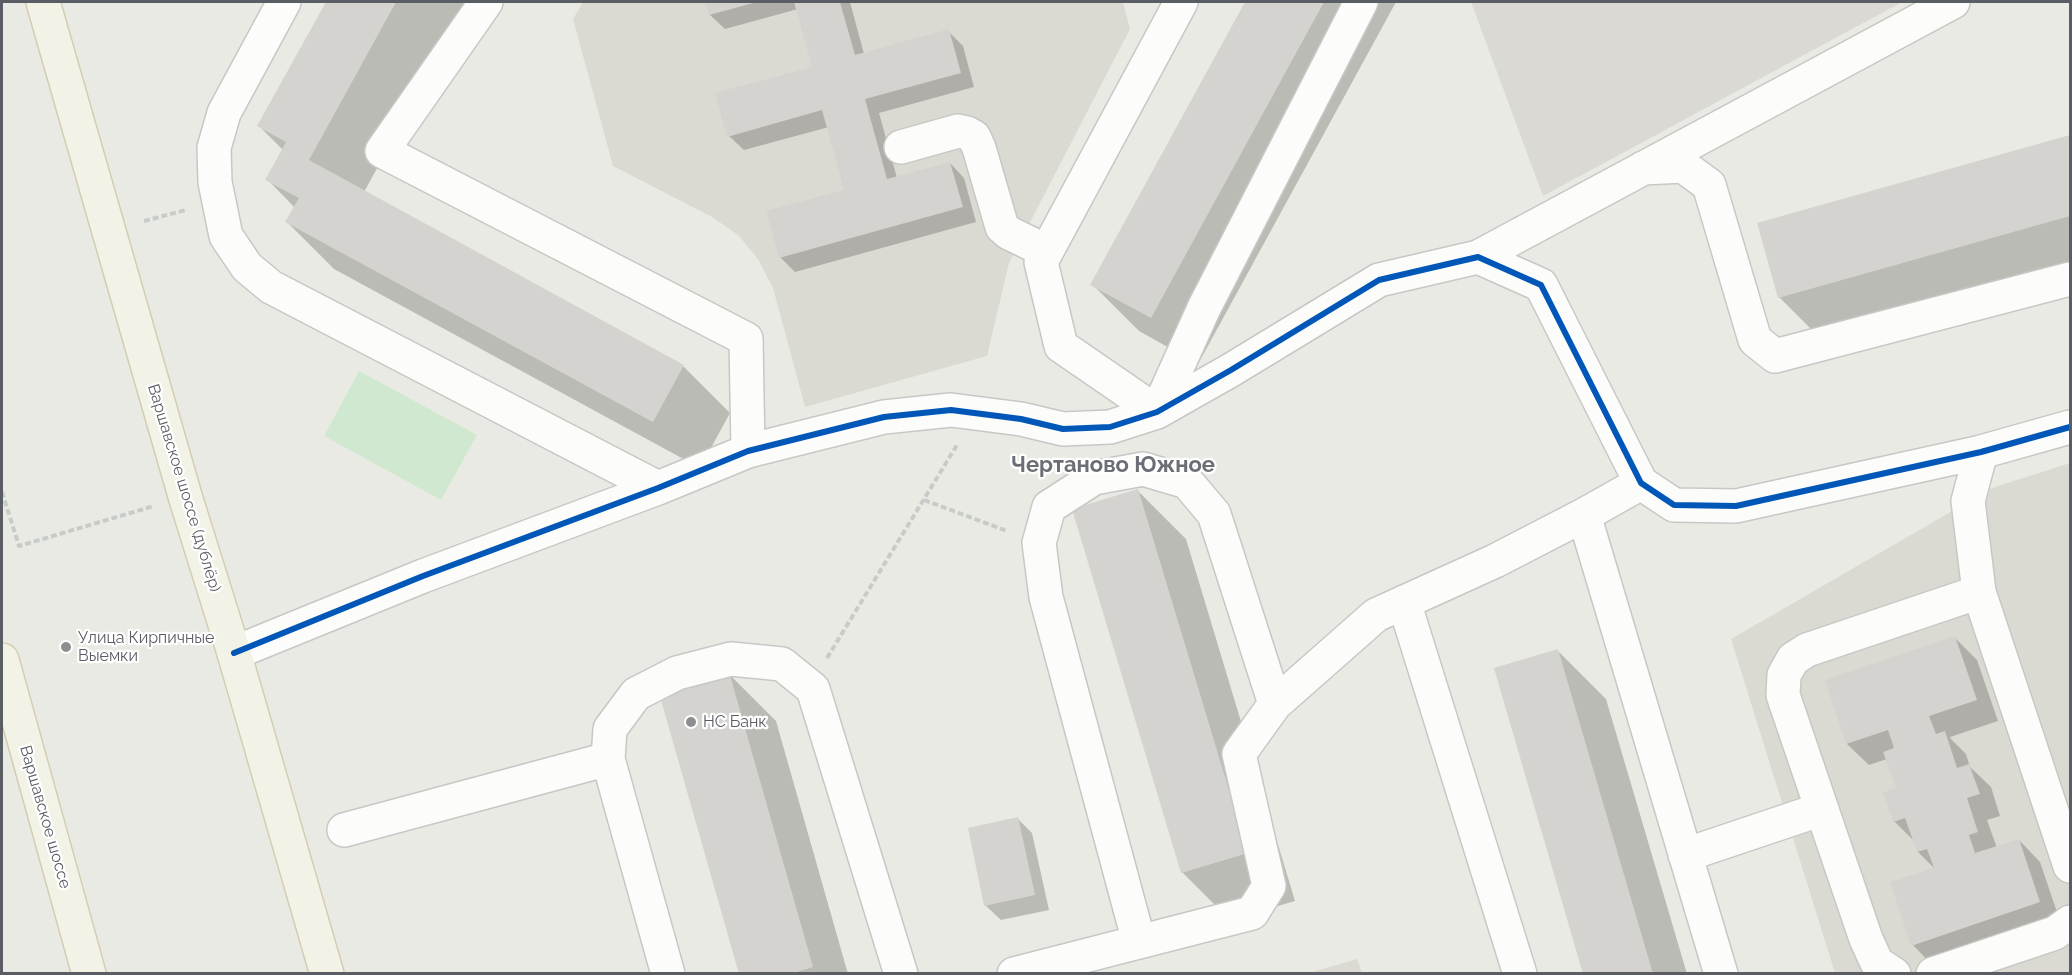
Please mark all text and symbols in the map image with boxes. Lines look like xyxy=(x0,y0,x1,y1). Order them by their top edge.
street label: Варшавское шоссе (дублёр) xyxy=(143,382,225,594)
district label: Чертаново Южное xyxy=(1011,452,1215,478)
place label: Улица Кирпичные Выемки xyxy=(78,628,214,666)
marker: Улица Кирпичные Выемки xyxy=(59,640,73,654)
place label: НС Банк xyxy=(703,712,767,732)
marker: НС Банк xyxy=(684,715,698,729)
street label: Варшавское шоссе xyxy=(15,743,75,891)

